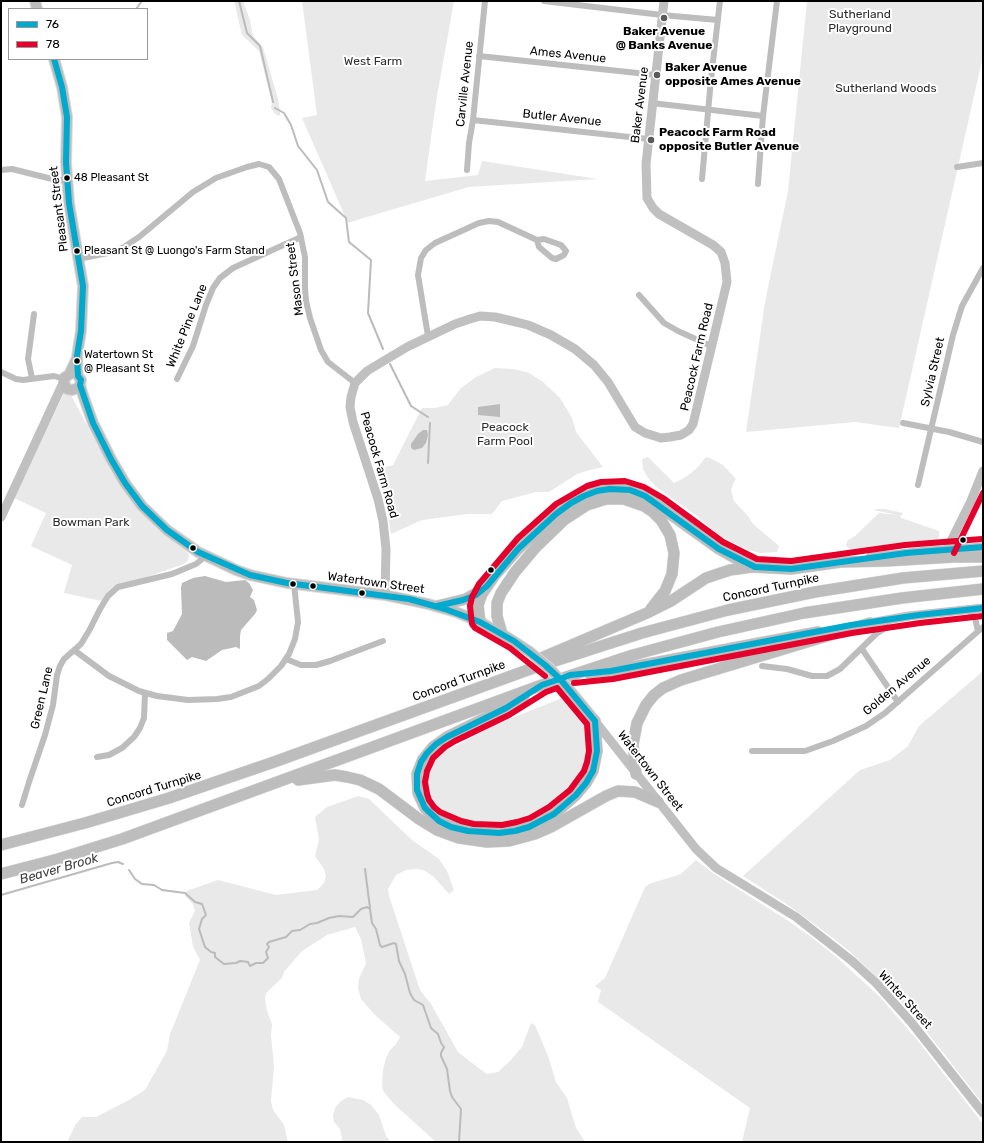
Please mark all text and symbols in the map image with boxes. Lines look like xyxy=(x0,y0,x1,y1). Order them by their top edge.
legend xyxy=(8,8,148,60)
park label: Sutherland Playground xyxy=(828,8,892,36)
marker: Baker Avenue @ Banks Avenue xyxy=(659,13,669,23)
text: 76 xyxy=(46,17,59,31)
place label: Baker Avenue @ Banks Avenue xyxy=(616,25,712,53)
text: 78 xyxy=(46,37,60,51)
street label: Carville Avenue xyxy=(453,40,477,128)
street label: Ames Avenue xyxy=(529,44,607,66)
park label: West Farm xyxy=(344,55,402,69)
place label: Baker Avenue opposite Ames Avenue xyxy=(665,61,801,89)
street label: Baker Avenue xyxy=(628,66,652,144)
marker: Baker Avenue opposite Ames Avenue xyxy=(652,70,662,80)
park label: Sutherland Woods xyxy=(835,82,937,96)
street label: Butler Avenue xyxy=(522,107,602,129)
place label: Peacock Farm Road opposite Butler Avenue xyxy=(659,126,799,154)
marker: Peacock Farm Road opposite Butler Avenue xyxy=(646,135,656,145)
street label: Pleasant Street xyxy=(47,165,71,253)
place label: 48 Pleasant St xyxy=(74,171,149,185)
marker: 48 Pleasant St xyxy=(62,173,72,183)
street label: Mason Street xyxy=(283,241,307,317)
place label: Pleasant St @ Luongo's Farm Stand xyxy=(84,244,265,258)
marker: Pleasant St @ Luongo's Farm Stand xyxy=(72,246,82,256)
street label: White Pine Lane xyxy=(164,282,210,370)
street label: Peacock Farm Road xyxy=(678,302,716,412)
street label: Sylvia Street xyxy=(918,336,948,408)
place label: Watertown St @ Pleasant St xyxy=(84,348,154,374)
marker: Watertown St @ Pleasant St xyxy=(72,356,82,366)
street label: Peacock Farm Road xyxy=(357,410,401,520)
park label: Peacock Farm Pool xyxy=(477,421,533,449)
park label: Bowman Park xyxy=(53,516,129,530)
unlabelled marker xyxy=(958,535,968,545)
unlabelled marker xyxy=(188,543,198,553)
unlabelled marker xyxy=(486,565,496,575)
street label: Watertown Street xyxy=(327,569,425,597)
street label: Concord Turnpike xyxy=(722,571,820,605)
unlabelled marker xyxy=(288,579,298,589)
unlabelled marker xyxy=(308,581,318,591)
unlabelled marker xyxy=(357,588,367,598)
street label: Golden Avenue xyxy=(860,653,934,719)
street label: Concord Turnpike xyxy=(411,657,507,705)
street label: Green Lane xyxy=(28,665,56,731)
street label: Watertown Street xyxy=(614,728,686,814)
street label: Concord Turnpike xyxy=(105,768,203,810)
water label: Beaver Brook xyxy=(18,850,100,888)
street label: Winter Street xyxy=(875,968,935,1032)

